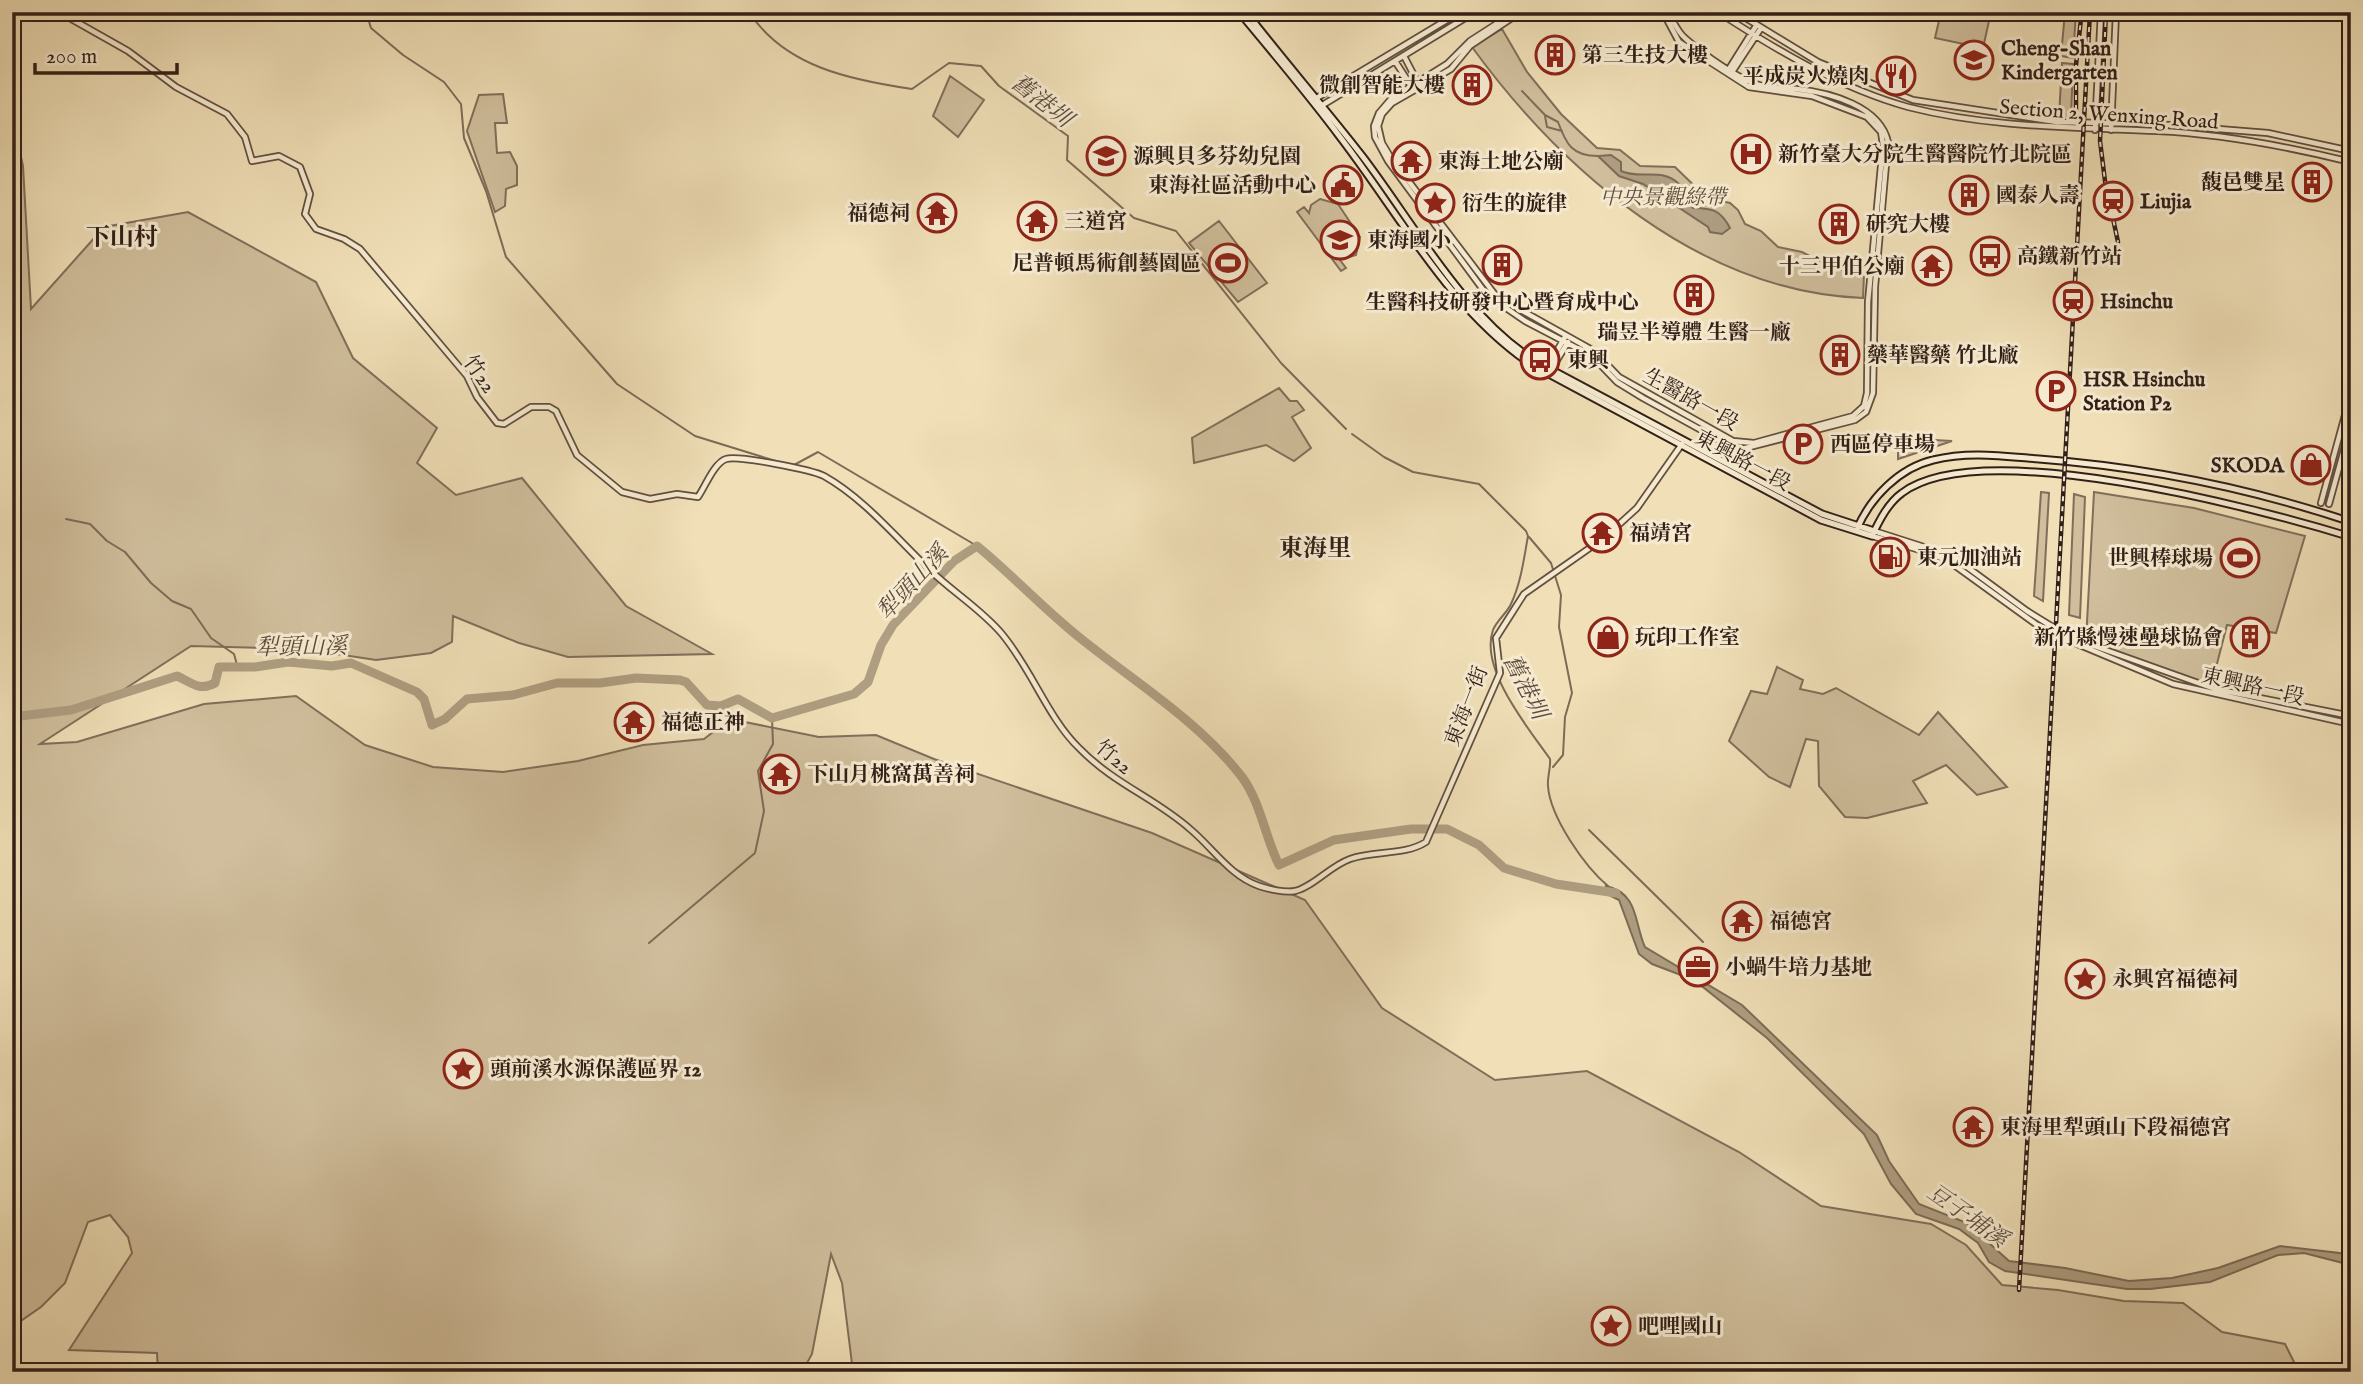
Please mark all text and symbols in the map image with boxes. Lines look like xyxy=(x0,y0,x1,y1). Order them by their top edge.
scale bar xyxy=(35,32,177,76)
building icon: 第三生技大樓 xyxy=(1534,34,1576,76)
place label: Cheng-Shan Kindergarten xyxy=(2001,36,2118,87)
school or university icon: Cheng-Shan Kindergarten xyxy=(1953,39,1995,81)
place label: 第三生技大樓 xyxy=(1582,43,1708,70)
text: 200 m xyxy=(46,44,97,71)
restaurant icon: 平成炭火燒肉 xyxy=(1875,55,1917,97)
building icon: 微創智能大樓 xyxy=(1451,64,1493,106)
place label: 平成炭火燒肉 xyxy=(1743,64,1869,91)
water label: 舊港圳 xyxy=(1005,69,1080,136)
place label: 微創智能大樓 xyxy=(1319,73,1445,100)
street label: Section 2, Wenxing Road xyxy=(1998,94,2220,137)
hospital icon: 新竹臺大分院生醫醫院竹北院區 xyxy=(1730,133,1772,175)
school or university icon: 源興貝多芬幼兒園 xyxy=(1085,135,1127,177)
temple icon: 東海土地公廟 xyxy=(1390,140,1432,182)
place label: 新竹臺大分院生醫醫院竹北院區 xyxy=(1778,142,2072,169)
place label: 源興貝多芬幼兒園 xyxy=(1133,144,1301,171)
place label: 東海土地公廟 xyxy=(1438,149,1564,176)
building icon: 馥邑雙星 xyxy=(2291,161,2333,203)
public building icon: 東海社區活動中心 xyxy=(1322,164,1364,206)
place label: 馥邑雙星 xyxy=(2201,170,2285,197)
place label: 東海社區活動中心 xyxy=(1148,173,1316,200)
building icon: 國泰人壽 xyxy=(1948,174,1990,216)
station icon: Liujia xyxy=(2092,180,2134,222)
place icon: 衍生的旋律 xyxy=(1414,182,1456,224)
place label: 國泰人壽 xyxy=(1996,183,2080,210)
park label: 中央景觀綠帶 xyxy=(1600,185,1729,212)
place label: Liujia xyxy=(2140,189,2192,216)
place label: 衍生的旋律 xyxy=(1462,191,1567,218)
temple icon: 福德祠 xyxy=(916,192,958,234)
temple icon: 三道宮 xyxy=(1016,200,1058,242)
place label: 福德祠 xyxy=(847,201,910,228)
building icon: 研究大樓 xyxy=(1818,203,1860,245)
place label: 三道宮 xyxy=(1064,209,1127,236)
place label: 研究大樓 xyxy=(1866,212,1950,239)
school or university icon: 東海國小 xyxy=(1319,219,1361,261)
district label: 下山村 xyxy=(86,223,158,254)
place label: 東海國小 xyxy=(1367,228,1451,255)
bus stop icon: 高鐵新竹站 xyxy=(1969,235,2011,277)
sports icon: 尼普頓馬術創藝園區 xyxy=(1207,242,1249,284)
building icon: 生醫科技研發中心暨育成中心 xyxy=(1481,244,1523,286)
place label: 高鐵新竹站 xyxy=(2017,244,2122,271)
temple icon: 十三甲伯公廟 xyxy=(1911,245,1953,287)
place label: 尼普頓馬術創藝園區 xyxy=(1012,251,1201,278)
place label: 十三甲伯公廟 xyxy=(1779,254,1905,281)
building icon: 瑞昱半導體 生醫一廠 xyxy=(1673,274,1715,316)
station icon: Hsinchu xyxy=(2052,280,2094,322)
place label: Hsinchu xyxy=(2100,289,2173,316)
place label: 生醫科技研發中心暨育成中心 xyxy=(1366,290,1639,317)
place label: 瑞昱半導體 生醫一廠 xyxy=(1597,320,1791,347)
building icon: 藥華醫藥 竹北廠 xyxy=(1819,334,1861,376)
bus stop icon: 東興 xyxy=(1519,339,1561,381)
place label: 藥華醫藥 竹北廠 xyxy=(1867,343,2019,370)
place label: 東興 xyxy=(1567,348,1609,375)
street label: 竹22 xyxy=(456,350,502,399)
street label: 生醫路一段 xyxy=(1638,363,1743,438)
place label: HSR Hsinchu Station P2 xyxy=(2083,367,2206,418)
parking icon: HSR Hsinchu Station P2 xyxy=(2035,370,2077,412)
parking icon: 西區停車場 xyxy=(1782,423,1824,465)
street label: 東興路一段 xyxy=(1690,425,1795,498)
place label: 西區停車場 xyxy=(1830,432,1935,459)
shop icon: SKODA xyxy=(2290,444,2332,486)
place label: SKODA xyxy=(2211,453,2286,480)
temple icon: 福靖宮 xyxy=(1581,512,1623,554)
place label: 福靖宮 xyxy=(1629,521,1692,548)
district label: 東海里 xyxy=(1279,534,1351,565)
fuel station icon: 東元加油站 xyxy=(1869,536,1911,578)
water label: 犁頭山溪 xyxy=(871,537,957,627)
sports icon: 世興棒球場 xyxy=(2219,537,2261,579)
place label: 東元加油站 xyxy=(1917,545,2022,572)
place label: 世興棒球場 xyxy=(2108,546,2213,573)
shop icon: 玩印工作室 xyxy=(1587,616,1629,658)
building icon: 新竹縣慢速壘球協會 xyxy=(2229,616,2271,658)
place label: 玩印工作室 xyxy=(1635,625,1740,652)
place label: 新竹縣慢速壘球協會 xyxy=(2034,625,2223,652)
water label: 犁頭山溪 xyxy=(255,632,350,663)
water label: 舊港圳 xyxy=(1496,649,1555,728)
street label: 東海一街 xyxy=(1440,662,1495,751)
street label: 東興路一段 xyxy=(2198,662,2307,712)
temple icon: 福德正神 xyxy=(613,701,655,743)
place label: 福德正神 xyxy=(661,710,745,737)
street label: 竹22 xyxy=(1089,735,1137,782)
temple icon: 下山月桃窩萬善祠 xyxy=(759,753,801,795)
place label: 下山月桃窩萬善祠 xyxy=(807,762,975,789)
temple icon: 福德宮 xyxy=(1721,900,1763,942)
place label: 福德宮 xyxy=(1769,909,1832,936)
office icon: 小蝸牛培力基地 xyxy=(1677,946,1719,988)
place label: 小蝸牛培力基地 xyxy=(1725,955,1872,982)
place icon: 永興宮福德祠 xyxy=(2064,958,2106,1000)
place label: 永興宮福德祠 xyxy=(2112,967,2238,994)
place icon: 頭前溪水源保護區界 12 xyxy=(442,1048,484,1090)
place label: 頭前溪水源保護區界 12 xyxy=(490,1057,701,1084)
temple icon: 東海里犁頭山下段福德宮 xyxy=(1952,1106,1994,1148)
place label: 東海里犁頭山下段福德宮 xyxy=(2000,1115,2231,1142)
water label: 豆子埔溪 xyxy=(1921,1178,2016,1256)
place icon: 吧哩國山 xyxy=(1590,1305,1632,1347)
place label: 吧哩國山 xyxy=(1638,1314,1722,1341)

